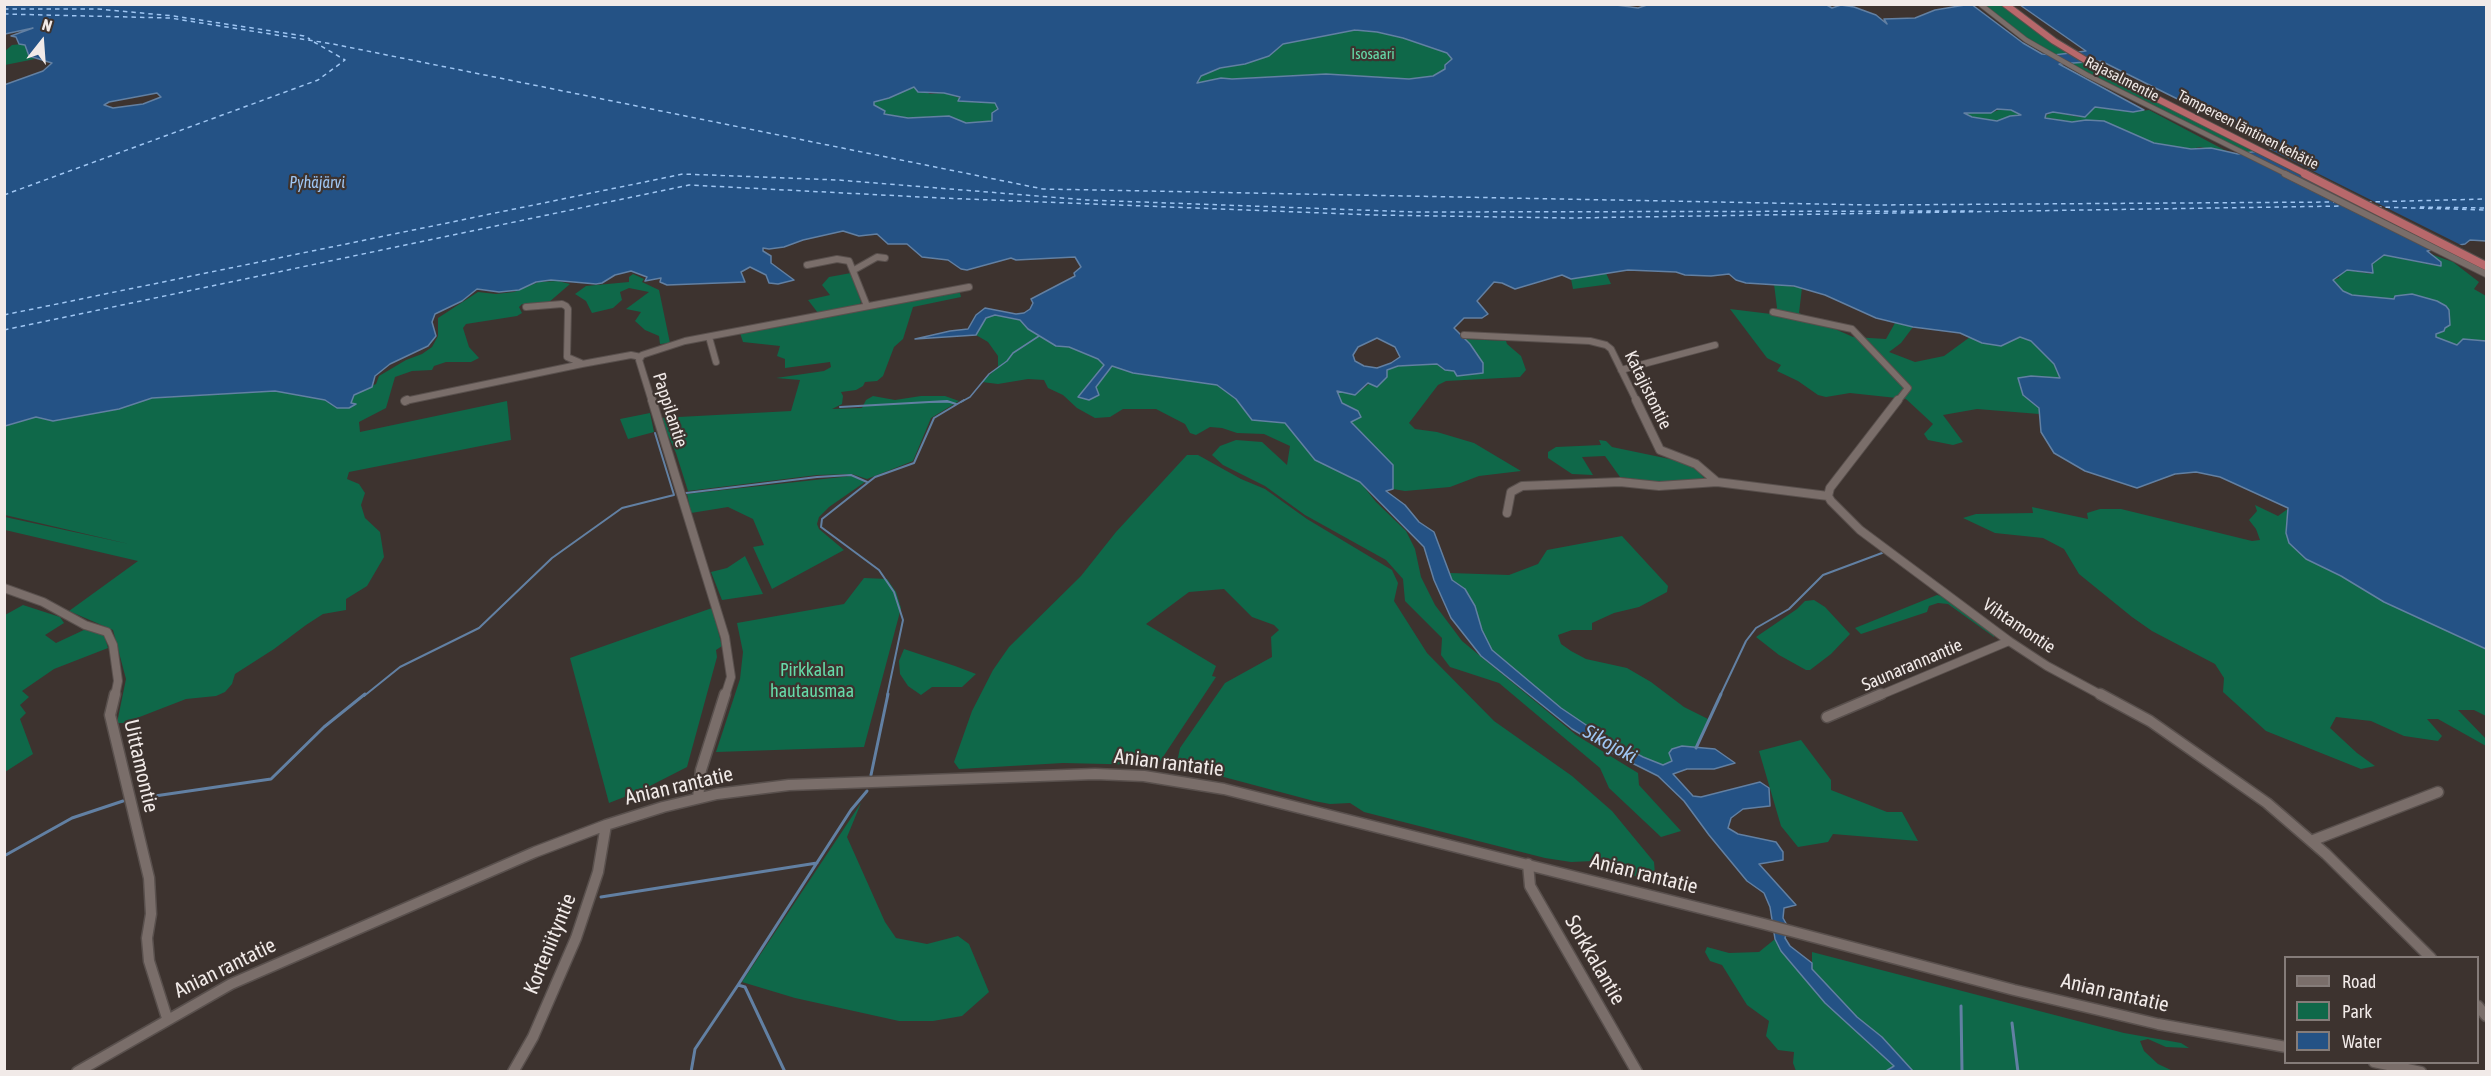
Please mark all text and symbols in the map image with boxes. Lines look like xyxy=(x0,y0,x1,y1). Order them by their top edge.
north arrow xyxy=(12,12,72,72)
text: N xyxy=(40,15,54,35)
park label: Isosaari xyxy=(1351,45,1395,63)
street label: Rajasalmentie xyxy=(2082,53,2162,105)
street label: Tampereen läntinen kehätie xyxy=(2174,87,2322,173)
water label: Pyhäjärvi xyxy=(289,173,345,193)
street label: Katajistontie xyxy=(1620,347,1676,433)
street label: Pappilantie xyxy=(648,370,692,450)
street label: Vihtamontie xyxy=(1979,594,2059,658)
street label: Saunarannantie xyxy=(1858,634,1966,696)
park label: Pirkkalan hautausmaa xyxy=(770,659,854,702)
street label: Uittamontie xyxy=(118,717,164,815)
water label: Sikojoki xyxy=(1579,720,1641,768)
street label: Anian rantatie xyxy=(1113,744,1225,782)
street label: Anian rantatie xyxy=(623,761,735,811)
street label: Anian rantatie xyxy=(1588,848,1700,900)
street label: Korteniityntie xyxy=(518,890,582,998)
street label: Sorkkalantie xyxy=(1559,911,1631,1009)
street label: Anian rantatie xyxy=(170,933,280,1003)
legend xyxy=(2284,956,2479,1064)
street label: Anian rantatie xyxy=(2059,968,2171,1018)
text: Road xyxy=(2342,971,2376,992)
text: Park xyxy=(2342,1001,2372,1022)
text: Water xyxy=(2342,1031,2381,1052)

